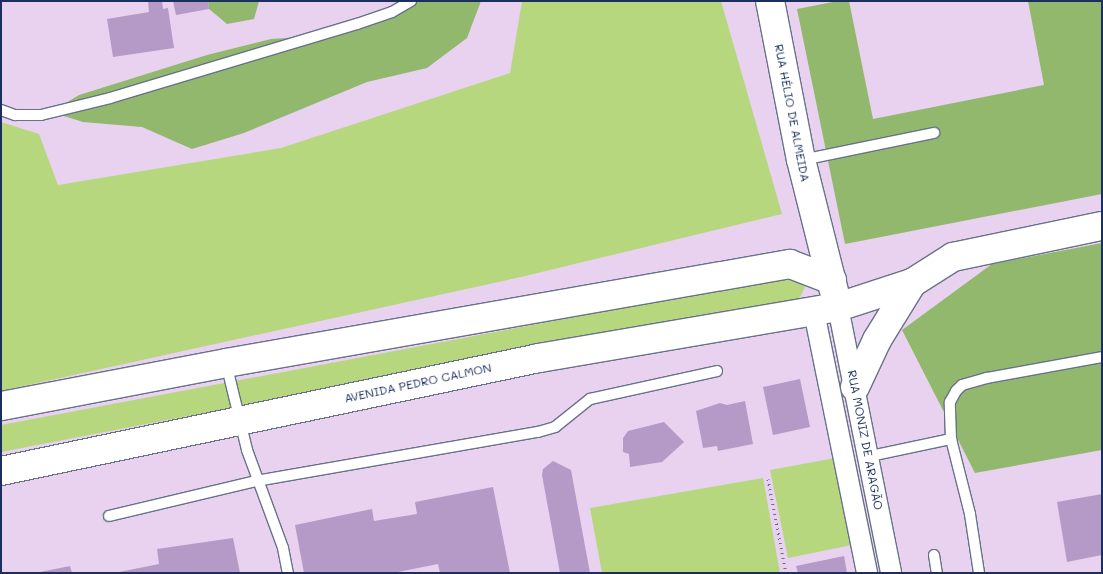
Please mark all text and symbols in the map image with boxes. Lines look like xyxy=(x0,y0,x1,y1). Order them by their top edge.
street label: RUA HÉLIO DE ALMEIDA xyxy=(772,43,812,183)
street label: AVENIDA PEDRO CALMON xyxy=(343,360,493,406)
street label: RUA MONIZ DE ARAGÃO xyxy=(844,369,886,511)

